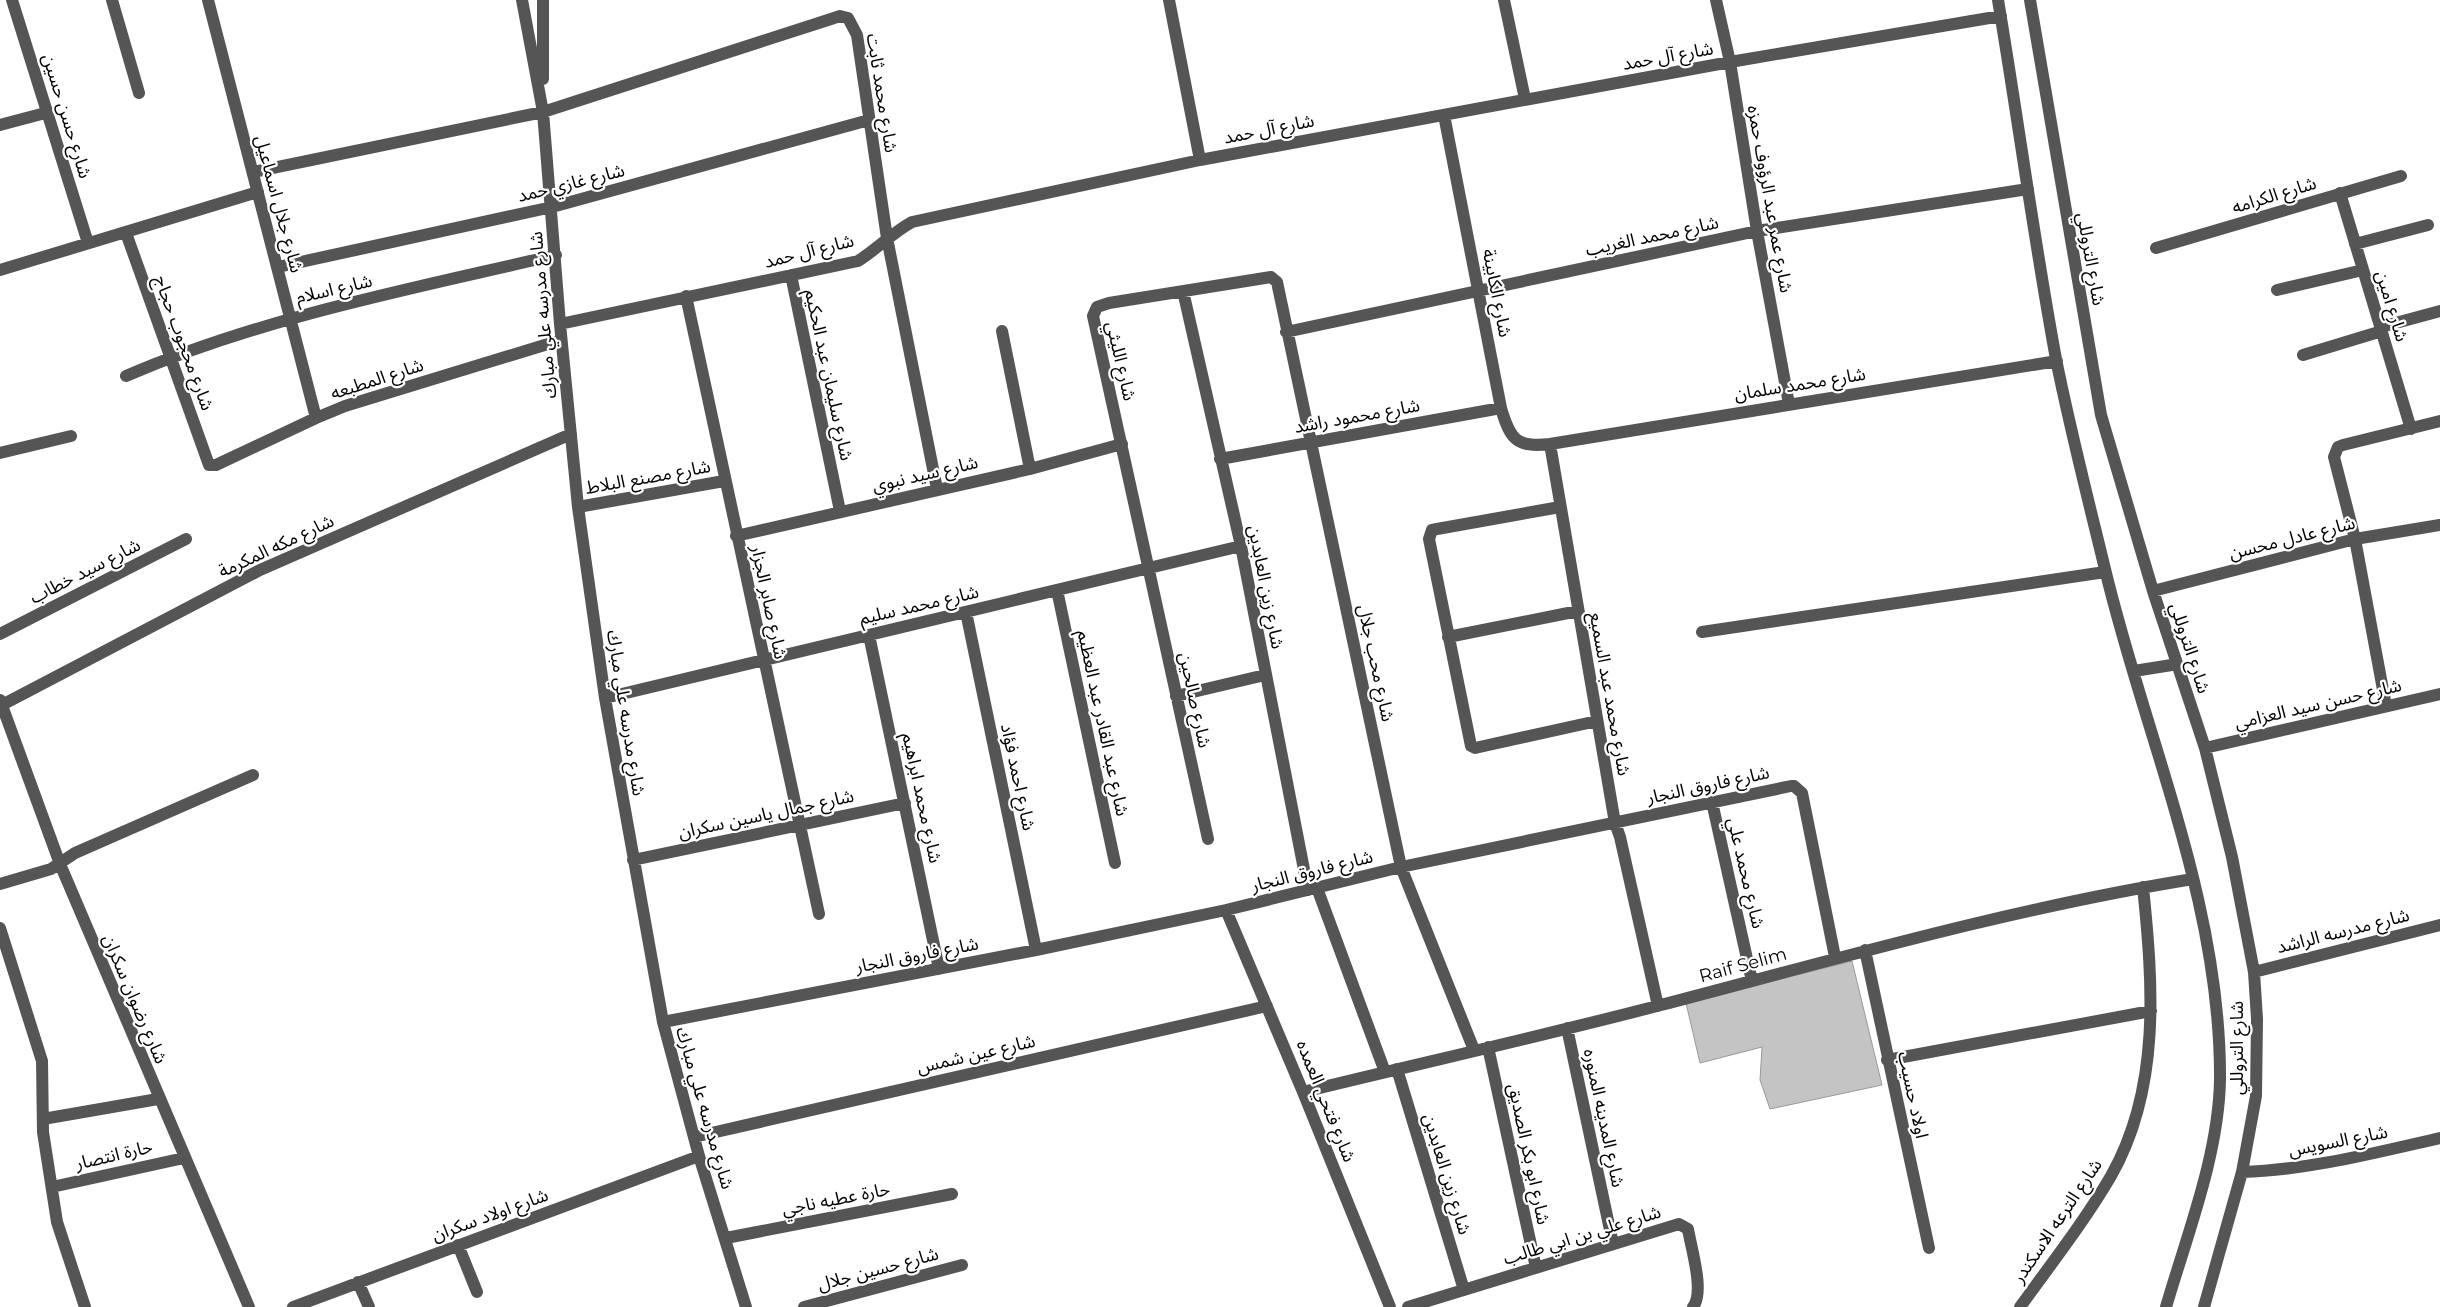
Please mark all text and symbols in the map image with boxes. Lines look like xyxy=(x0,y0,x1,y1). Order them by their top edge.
street label: شارع محمد ثابت xyxy=(859,32,902,155)
street label: شارع آل حمد xyxy=(1621,37,1716,78)
street label: شارع حسن حسين xyxy=(35,51,96,182)
street label: شارع عمر عبد الرؤوف حمزه xyxy=(1740,104,1797,295)
street label: شارع آل حمد xyxy=(1222,109,1317,152)
street label: شارع جلال اسماعيل xyxy=(247,133,308,276)
street label: شارع غازي حمد xyxy=(515,159,628,210)
street label: شارع الكرامه xyxy=(2229,172,2320,221)
street label: شارع محمد الغريب xyxy=(1583,211,1721,264)
street label: شارع التروللي xyxy=(2069,211,2110,308)
street label: شارع آل حمد xyxy=(762,229,857,276)
street label: شارع مدرسه علي مبارك xyxy=(525,230,564,400)
street label: شارع الكابينة xyxy=(1475,247,1516,340)
street label: شارع امين xyxy=(2368,268,2413,345)
street label: شارع اسلام xyxy=(294,270,375,311)
street label: شارع محجوب حجاج xyxy=(147,272,219,415)
street label: شارع سليمان عبد الحكيم xyxy=(797,287,858,463)
street label: شارع الليثي xyxy=(1098,319,1141,404)
street label: شارع المطبعه xyxy=(328,354,427,407)
street label: شارع محمد سلمان xyxy=(1733,363,1868,408)
street label: شارع محمود راشد xyxy=(1293,394,1422,441)
street label: شارع سيد نبوي xyxy=(870,451,981,500)
street label: شارع مصنع البلاط xyxy=(584,455,713,502)
street label: شارع مكه المكرمة xyxy=(215,510,339,585)
street label: شارع عادل محسن xyxy=(2227,512,2358,567)
street label: شارع زين العابدين xyxy=(1240,523,1289,651)
street label: شارع سيد خطاب xyxy=(26,534,145,611)
street label: شارع صابر الجزار xyxy=(743,542,792,662)
street label: شارع محمد سليم xyxy=(857,581,981,632)
street label: شارع التروللي xyxy=(2162,600,2215,697)
street label: شارع محب جلال xyxy=(1350,603,1399,724)
street label: شارع محمد عبد السميع xyxy=(1582,610,1635,778)
street label: شارع مدرسه علي مبارك xyxy=(599,628,650,798)
street label: شارع عبد القادر عبد العظيم xyxy=(1070,628,1133,819)
street label: شارع صالحين xyxy=(1171,650,1216,750)
street label: شارع حسن سيد العزامي xyxy=(2232,674,2404,737)
street label: شارع احمد فؤاد xyxy=(993,722,1040,833)
street label: شارع محمد ابراهيم xyxy=(895,731,947,866)
street label: شارع فاروق النجار xyxy=(1644,761,1772,812)
street label: شارع جمال ياسين سكران xyxy=(676,785,857,846)
street label: شارع محمد علي xyxy=(1720,815,1769,931)
street label: شارع فاروق النجار xyxy=(1248,845,1376,900)
street label: شارع مدرسه الراشد xyxy=(2274,904,2412,961)
street label: شارع رضوان سكران xyxy=(95,931,172,1068)
street label: شارع فاروق النجار xyxy=(853,932,981,981)
street label: Raif Selim xyxy=(1697,943,1789,987)
street label: شارع التروللي xyxy=(2226,1001,2251,1095)
street label: شارع مدرسه علي مبارك xyxy=(668,1024,739,1192)
street label: شارع عين شمس xyxy=(915,1030,1038,1081)
street label: شارع فتحي العمده xyxy=(1289,1037,1360,1166)
street label: شارع المدينه المنوره xyxy=(1576,1047,1629,1190)
street label: اولاد حسيب xyxy=(1893,1049,1933,1141)
street label: شارع ابو بكر الصديق xyxy=(1500,1082,1555,1227)
street label: شارع زين العابدين xyxy=(1415,1111,1476,1238)
street label: شارع السويس xyxy=(2286,1121,2390,1164)
street label: حارة انتصار xyxy=(72,1135,155,1175)
street label: شارع الترعه الاسكندر xyxy=(2007,1155,2109,1290)
street label: حارة عطيه ناجي xyxy=(780,1178,892,1222)
street label: شارع اولاد سكران xyxy=(429,1184,552,1249)
street label: شارع علي بن ابي طالب xyxy=(1500,1201,1664,1272)
street label: شارع حسين جلال xyxy=(815,1242,942,1299)

